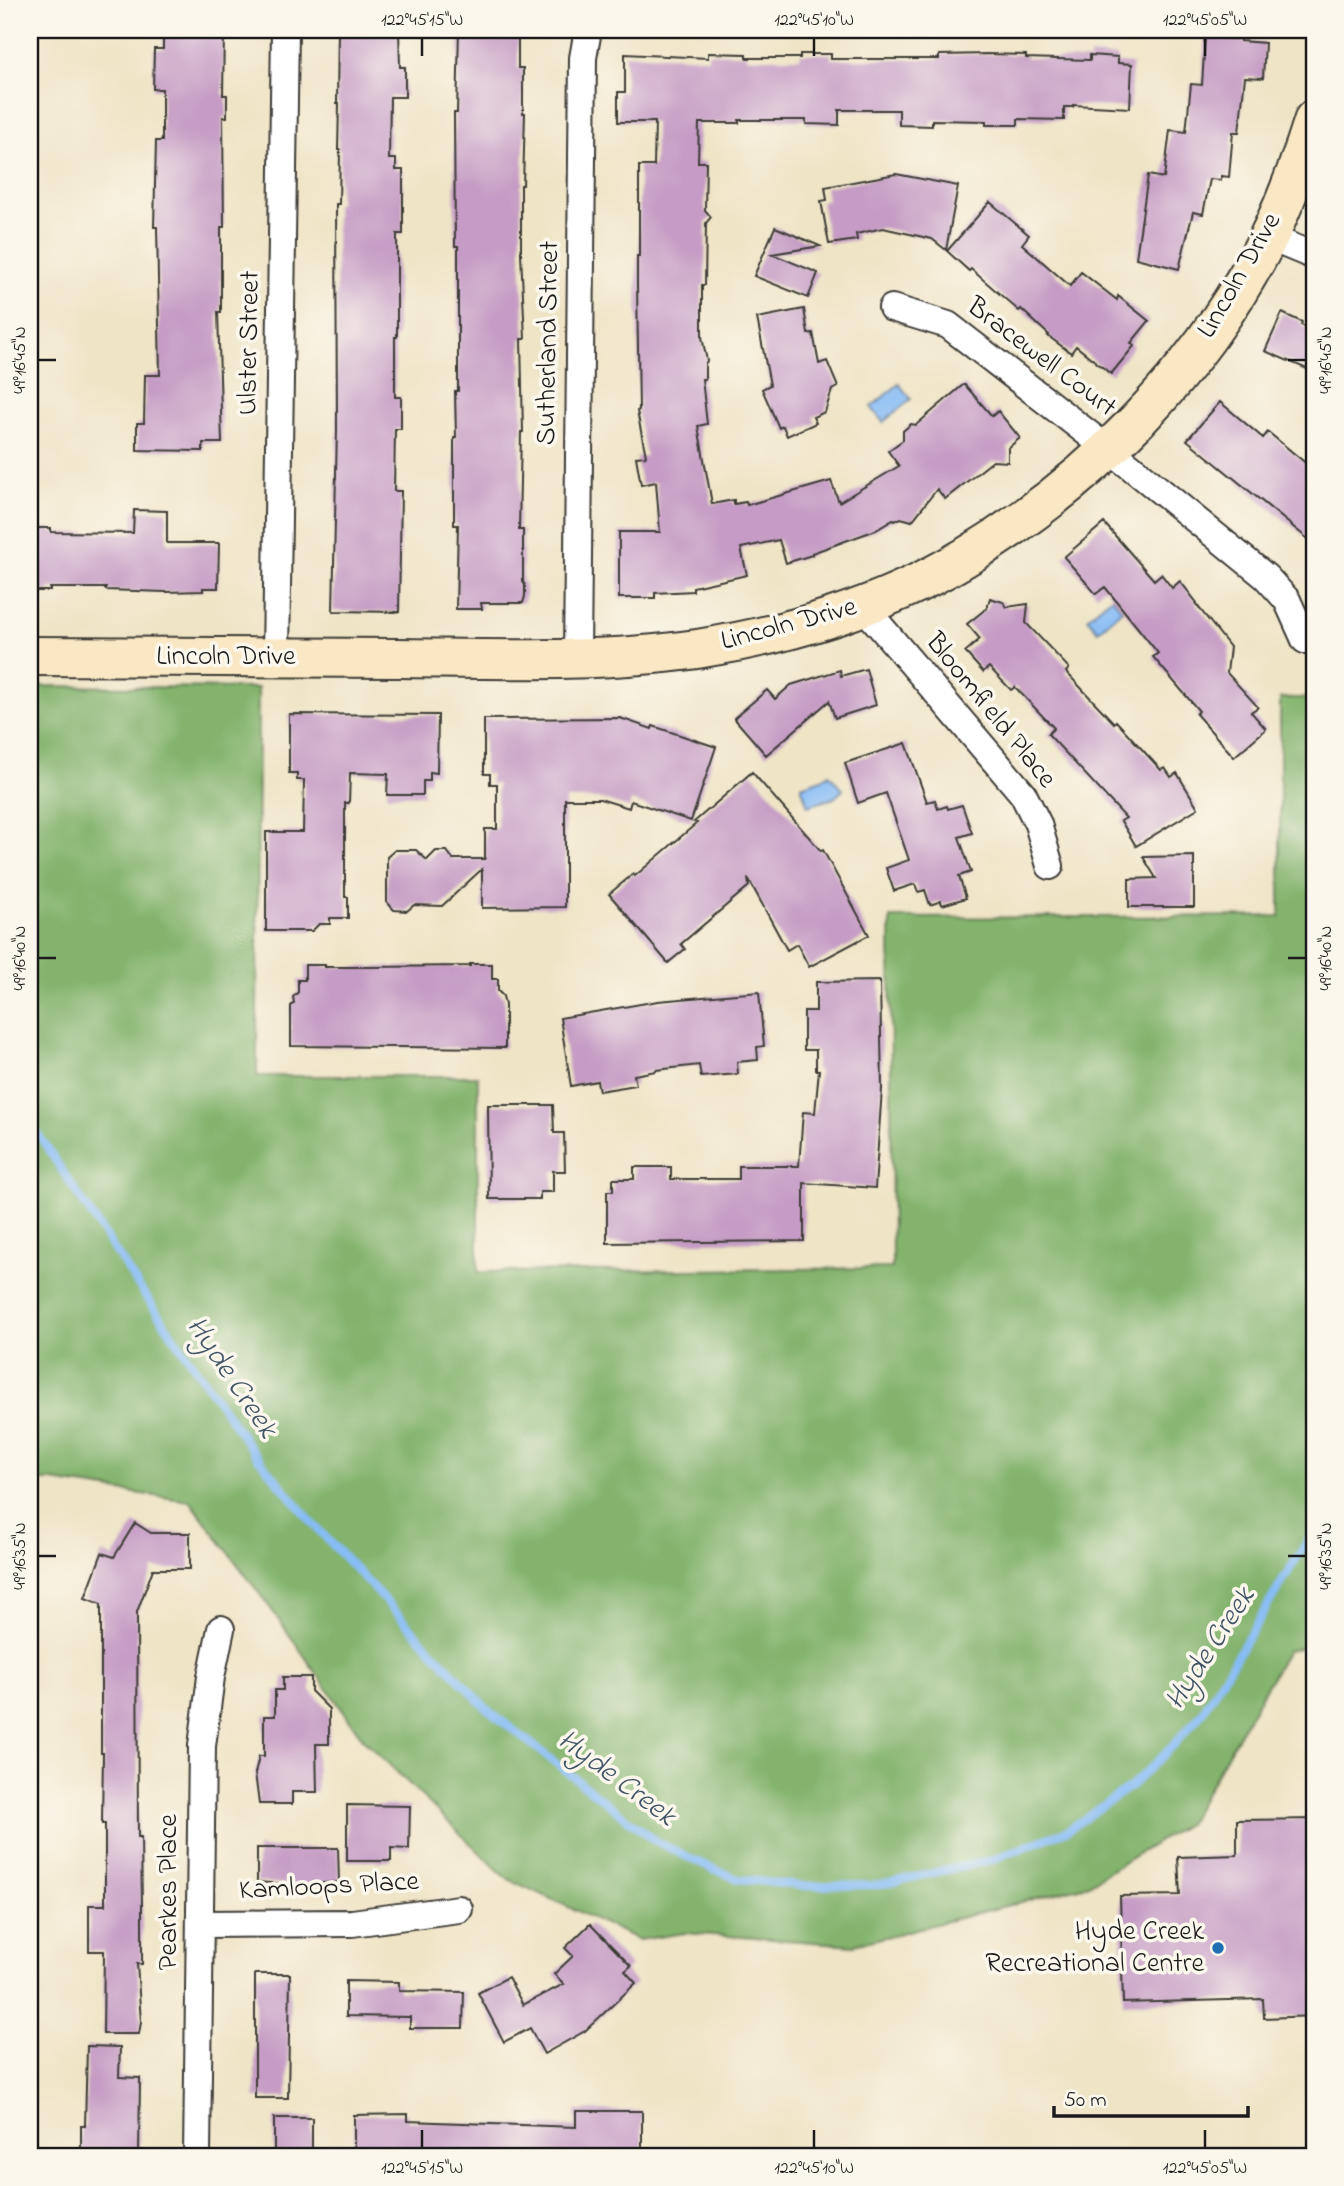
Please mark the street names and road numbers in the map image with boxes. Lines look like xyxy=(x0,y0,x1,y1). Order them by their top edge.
street label: Lincoln Drive xyxy=(1187,205,1293,347)
street label: Sutherland Street xyxy=(527,240,571,446)
street label: Ulster Street xyxy=(228,270,272,416)
street label: Bracewell Court xyxy=(956,287,1125,428)
street label: Lincoln Drive xyxy=(716,587,862,663)
street label: Bloomfield Place xyxy=(914,623,1066,798)
street label: Lincoln Drive xyxy=(156,637,296,678)
street label: Pearkes Place xyxy=(149,1813,190,1970)
street label: Kamloops Place xyxy=(238,1862,420,1912)

